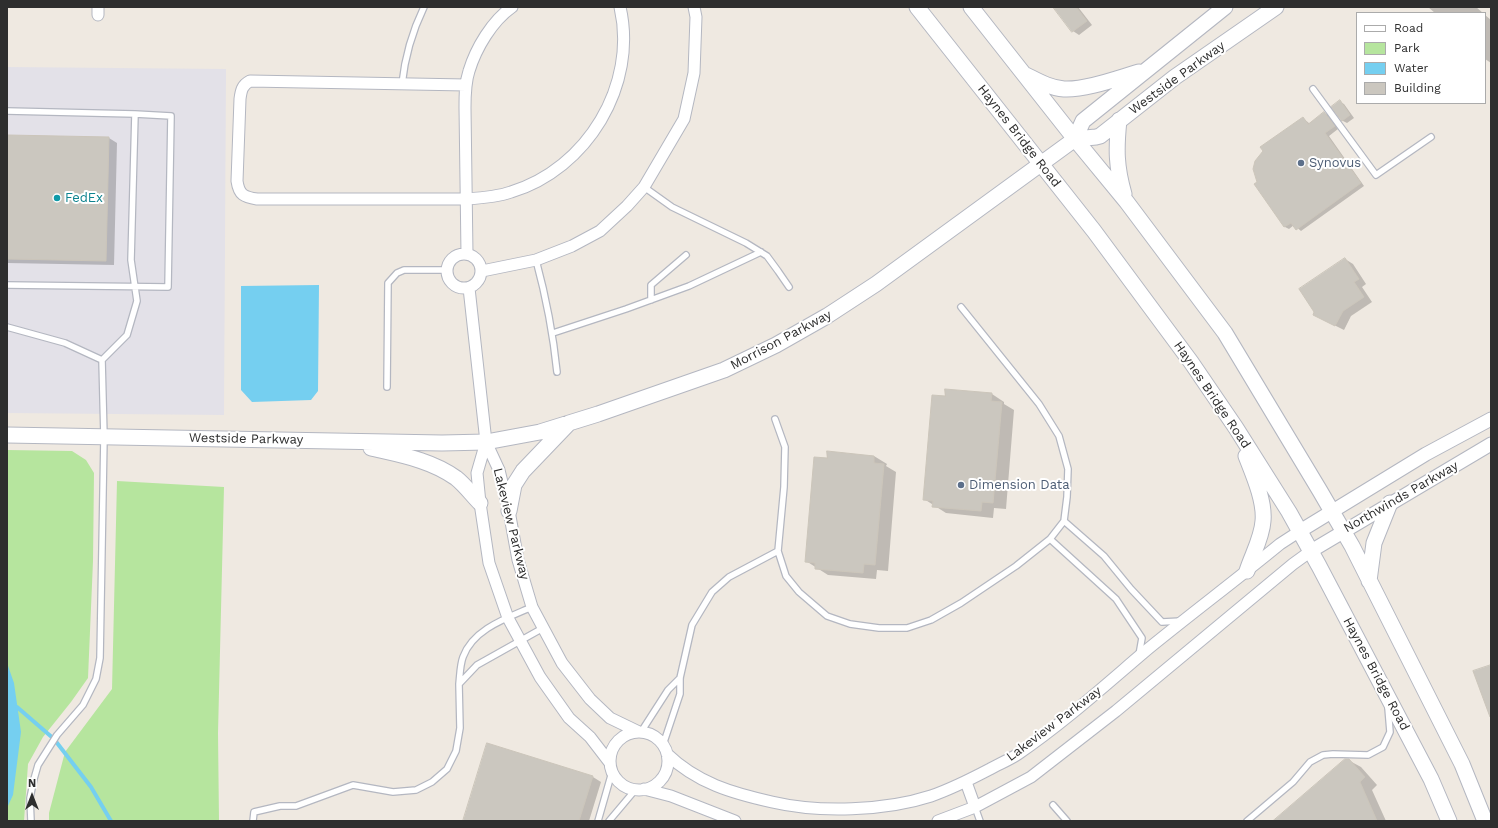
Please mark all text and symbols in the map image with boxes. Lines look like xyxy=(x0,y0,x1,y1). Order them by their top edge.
legend xyxy=(1356,12,1486,104)
text: Road xyxy=(1394,21,1423,35)
street label: Westside Parkway xyxy=(1126,38,1228,118)
text: Park xyxy=(1394,41,1420,55)
text: Water xyxy=(1394,61,1428,75)
text: Building xyxy=(1394,81,1441,95)
street label: Haynes Bridge Road xyxy=(974,82,1064,190)
place label: Synovus xyxy=(1309,155,1361,171)
marker: Synovus xyxy=(1296,158,1306,168)
place label: FedEx xyxy=(65,190,103,206)
marker: FedEx xyxy=(52,193,62,203)
street label: Morrison Parkway xyxy=(728,307,834,373)
street label: Haynes Bridge Road xyxy=(1170,338,1254,452)
street label: Westside Parkway xyxy=(189,430,303,448)
street label: Northwinds Parkway xyxy=(1341,458,1461,536)
street label: Lakeview Parkway xyxy=(490,466,532,582)
place label: Dimension Data xyxy=(969,477,1070,493)
marker: Dimension Data xyxy=(956,480,966,490)
street label: Haynes Bridge Road xyxy=(1340,615,1412,733)
street label: Lakeview Parkway xyxy=(1003,683,1105,765)
north arrow xyxy=(12,776,52,816)
text: N xyxy=(28,777,36,790)

